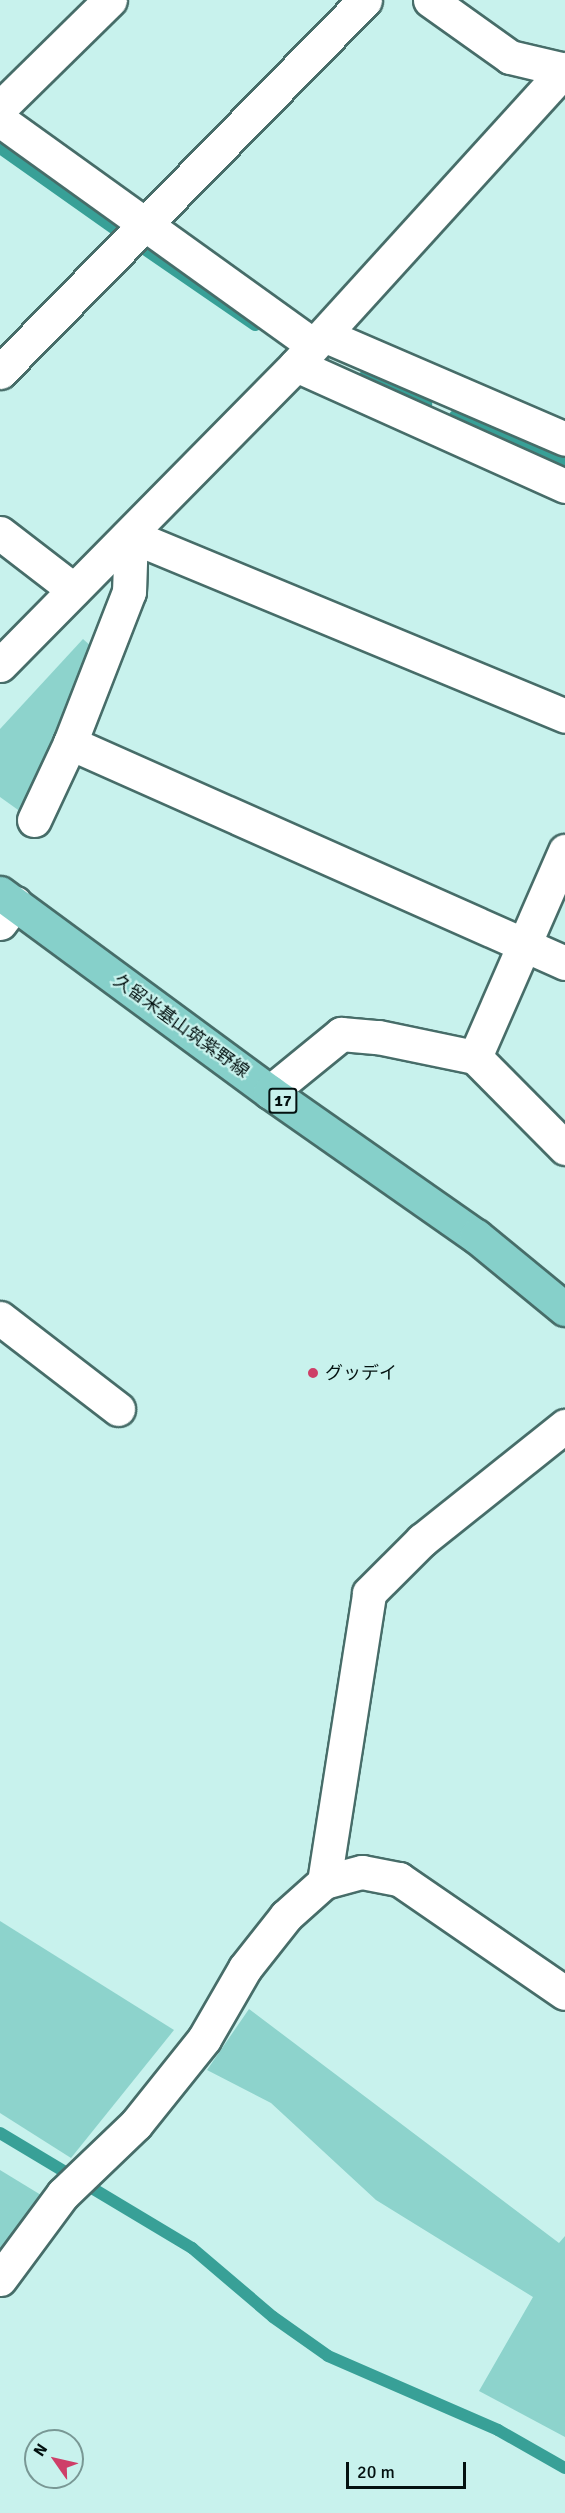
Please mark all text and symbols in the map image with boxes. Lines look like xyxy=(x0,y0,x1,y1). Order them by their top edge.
street label: 久留米基山筑紫野線 xyxy=(109,970,253,1082)
road number: 17 xyxy=(268,1088,298,1114)
place label: グッデイ xyxy=(325,1362,397,1384)
marker: グッデイ xyxy=(306,1366,320,1380)
north arrow xyxy=(24,2429,84,2489)
text: N xyxy=(29,2440,52,2460)
scale bar xyxy=(349,2450,469,2488)
text: 20 m xyxy=(357,2461,395,2483)

